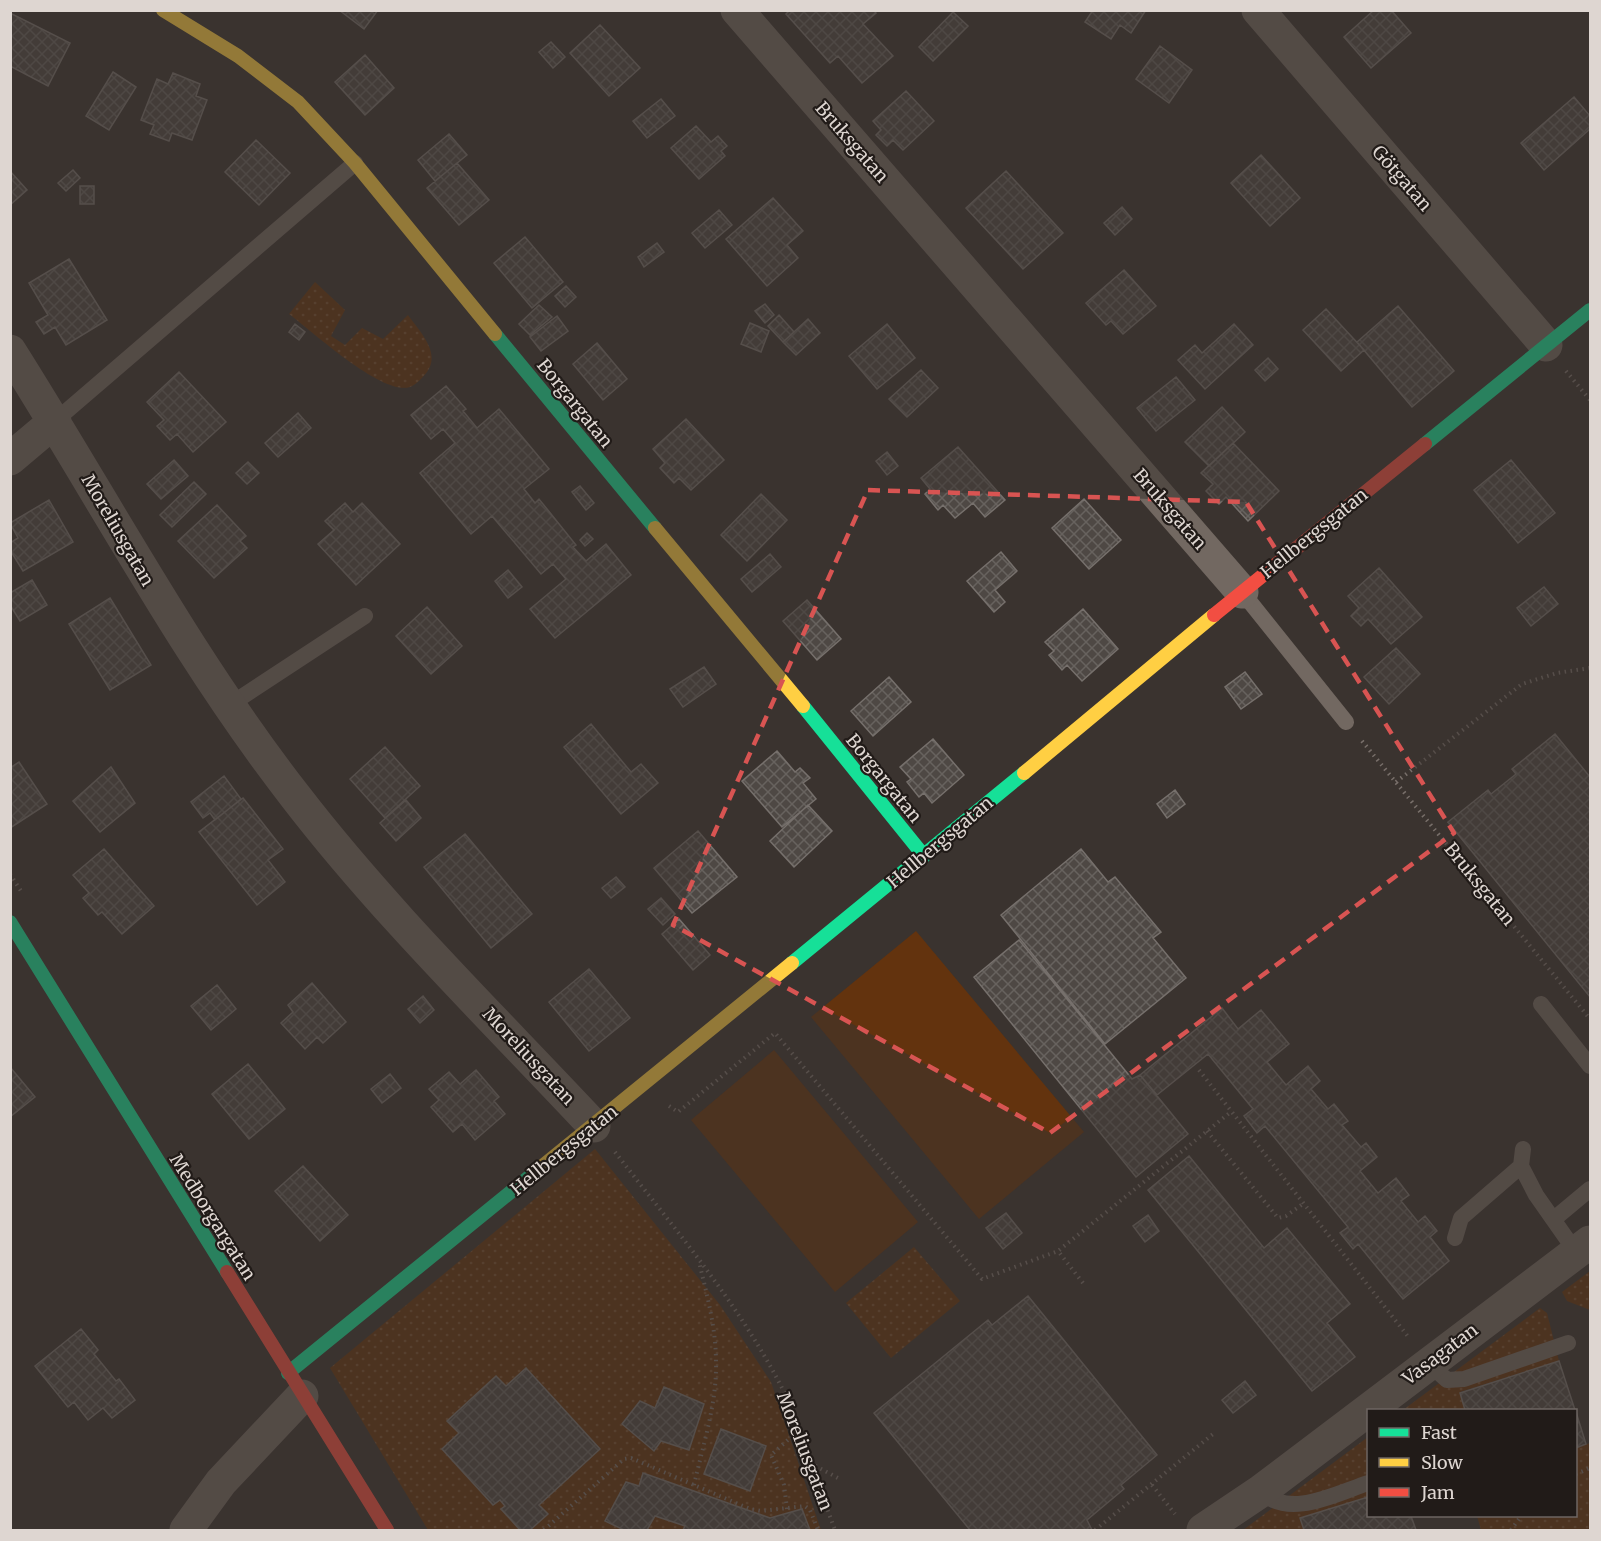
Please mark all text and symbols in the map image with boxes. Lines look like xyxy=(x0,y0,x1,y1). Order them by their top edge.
street label: Bruksgatan xyxy=(810,97,894,187)
street label: Götgatan xyxy=(1367,140,1437,216)
street label: Borgargatan xyxy=(532,354,618,452)
street label: Bruksgatan xyxy=(1128,464,1212,554)
street label: Moreliusgatan xyxy=(77,470,159,590)
street label: Hellbergsgatan xyxy=(1256,483,1372,583)
street label: Borgargatan xyxy=(841,729,927,827)
street label: Hellbergsgatan xyxy=(882,791,998,893)
street label: Bruksgatan xyxy=(1439,838,1521,930)
street label: Moreliusgatan xyxy=(478,1002,580,1110)
street label: Hellbergsgatan xyxy=(506,1100,622,1200)
street label: Medborgargatan xyxy=(165,1150,261,1285)
street label: Vasagatan xyxy=(1397,1318,1482,1390)
street label: Moreliusgatan xyxy=(772,1388,838,1514)
legend xyxy=(1367,1409,1577,1517)
text: Fast xyxy=(1421,1421,1457,1444)
text: Slow xyxy=(1421,1451,1464,1474)
text: Jam xyxy=(1420,1481,1455,1504)

